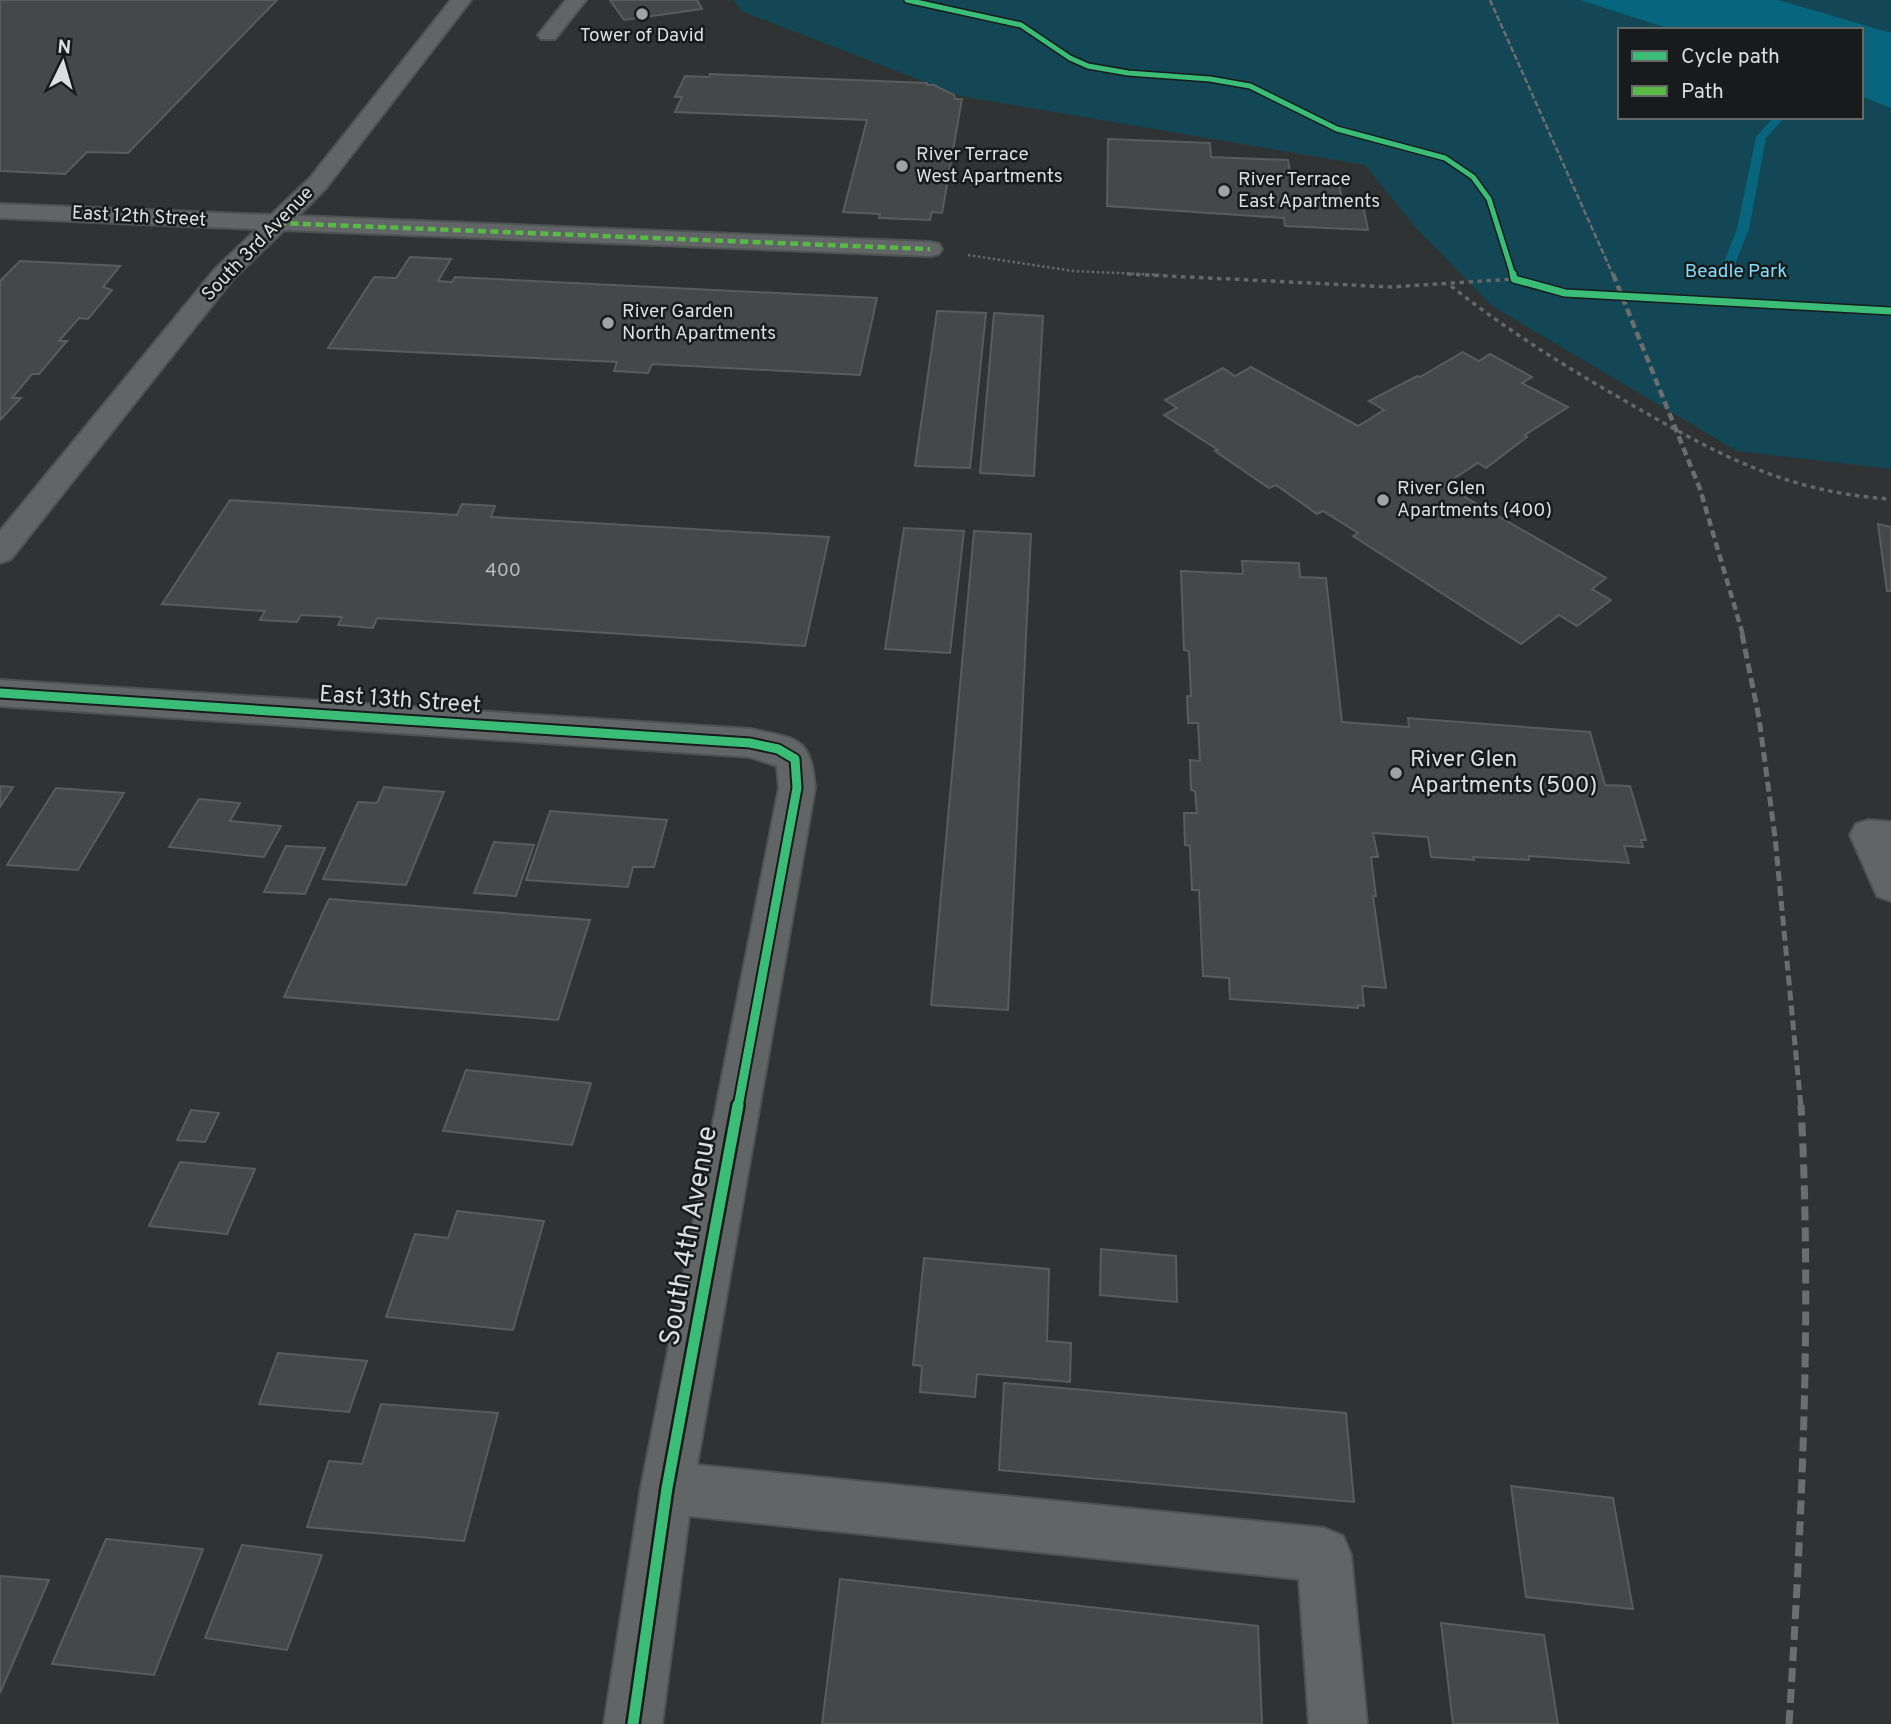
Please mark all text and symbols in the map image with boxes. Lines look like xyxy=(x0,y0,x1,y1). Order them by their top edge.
marker: Tower of David xyxy=(634,6,650,22)
place label: Tower of David xyxy=(580,24,704,48)
north arrow xyxy=(28,28,98,98)
legend xyxy=(1618,28,1863,119)
text: N xyxy=(56,36,72,61)
text: Cycle path xyxy=(1681,44,1780,71)
text: Path xyxy=(1681,79,1724,106)
place label: River Terrace West Apartments xyxy=(916,143,1063,189)
marker: River Terrace West Apartments xyxy=(894,158,910,174)
place label: River Terrace East Apartments xyxy=(1238,168,1380,214)
street label: South 3rd Avenue xyxy=(197,182,319,306)
marker: River Terrace East Apartments xyxy=(1216,183,1232,199)
street label: East 12th Street xyxy=(71,201,207,233)
park label: Beadle Park xyxy=(1685,260,1787,284)
place label: River Garden North Apartments xyxy=(622,300,776,346)
marker: River Garden North Apartments xyxy=(600,315,616,331)
place label: River Glen Apartments (400) xyxy=(1397,477,1552,523)
marker: River Glen Apartments (400) xyxy=(1375,492,1391,508)
house number: 400 xyxy=(485,559,521,583)
street label: East 13th Street xyxy=(318,681,482,721)
place label: River Glen Apartments (500) xyxy=(1410,746,1597,801)
marker: River Glen Apartments (500) xyxy=(1388,765,1404,781)
street label: South 4th Avenue xyxy=(653,1123,727,1349)

